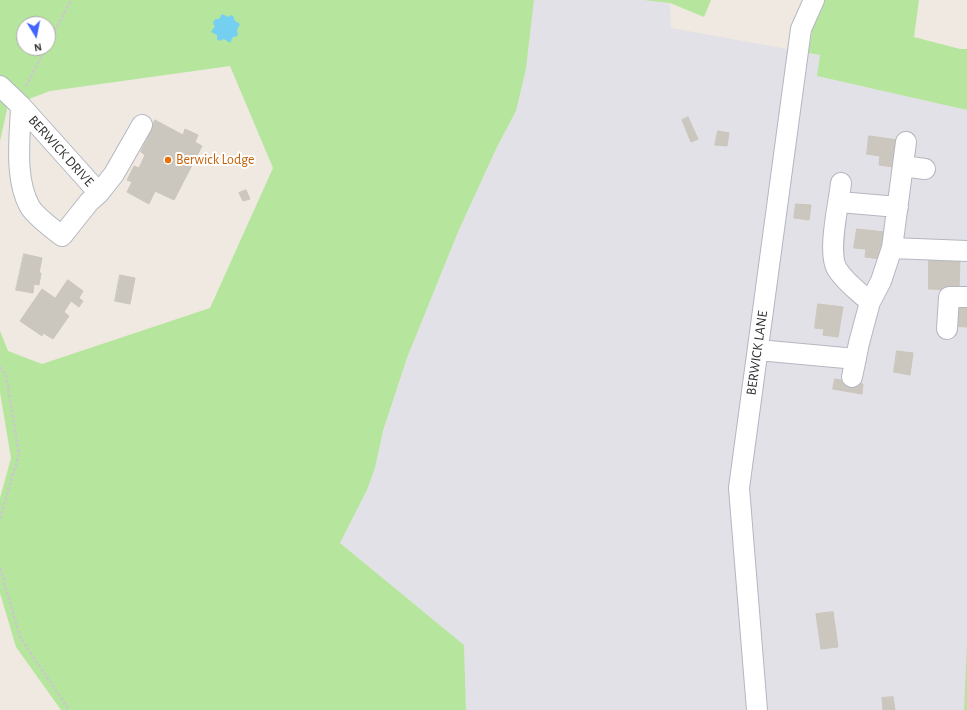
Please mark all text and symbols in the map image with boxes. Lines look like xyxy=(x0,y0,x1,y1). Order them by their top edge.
north arrow xyxy=(16,16,56,56)
text: N xyxy=(33,41,43,53)
street label: BERWICK DRIVE xyxy=(25,112,97,190)
place label: Berwick Lodge xyxy=(176,152,254,168)
marker: Berwick Lodge xyxy=(163,155,173,165)
street label: BERWICK LANE xyxy=(743,310,771,396)

